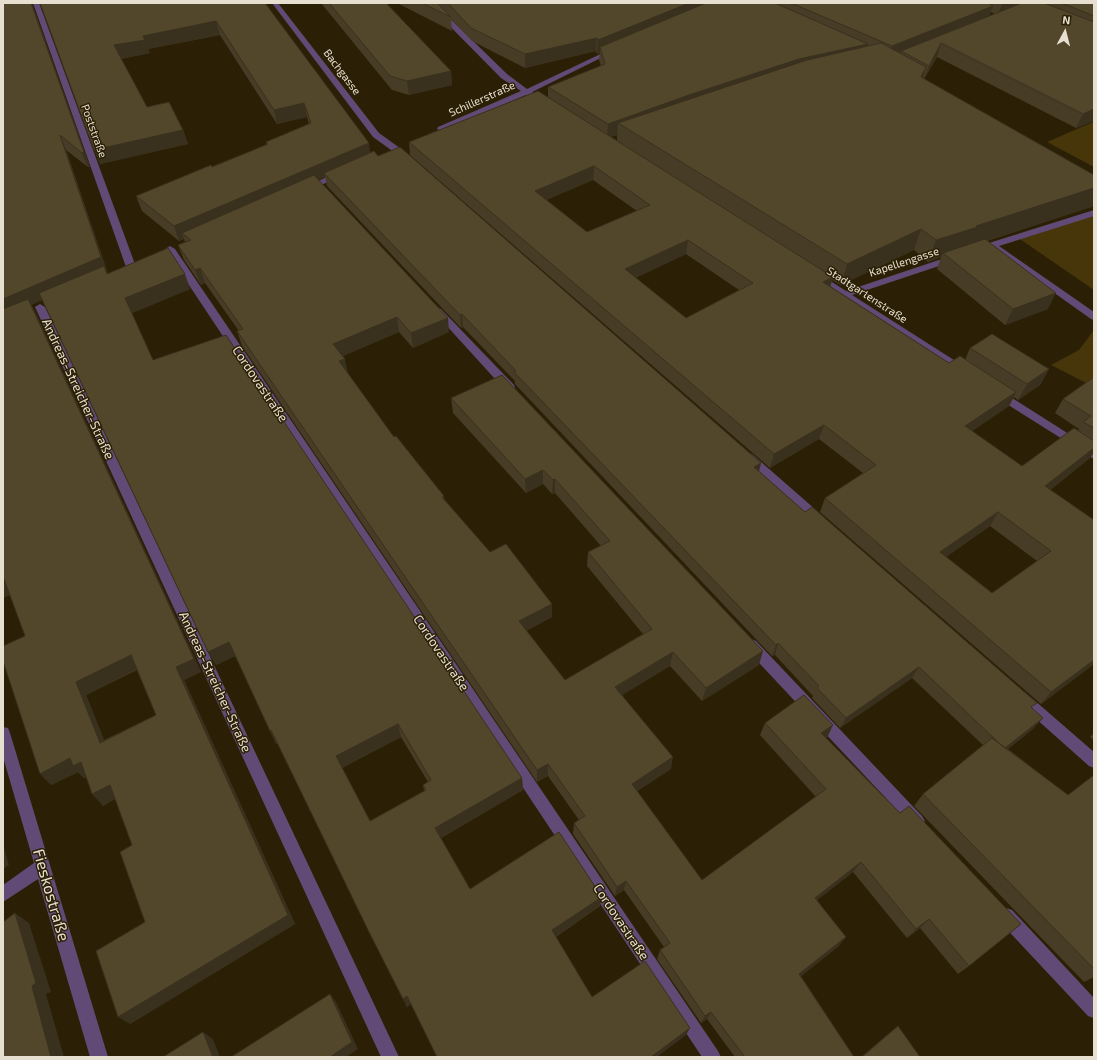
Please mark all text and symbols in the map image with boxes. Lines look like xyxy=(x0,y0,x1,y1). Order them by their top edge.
north arrow xyxy=(1045,12,1085,52)
text: N xyxy=(1062,13,1071,27)
street label: Bachgasse xyxy=(321,47,363,97)
street label: Schillerstraße xyxy=(447,79,517,119)
street label: Poststraße xyxy=(78,102,110,160)
street label: Kapellengasse xyxy=(867,244,941,280)
street label: Stadtgartenstraße xyxy=(824,264,910,326)
street label: Andreas-Streicher-Straße xyxy=(39,316,117,462)
street label: Cordovastraße xyxy=(229,343,291,425)
street label: Andreas-Streicher-Straße xyxy=(176,609,254,755)
street label: Cordovastraße xyxy=(410,612,472,694)
street label: Fieskostraße xyxy=(29,847,73,943)
street label: Cordovastraße xyxy=(590,881,652,963)

